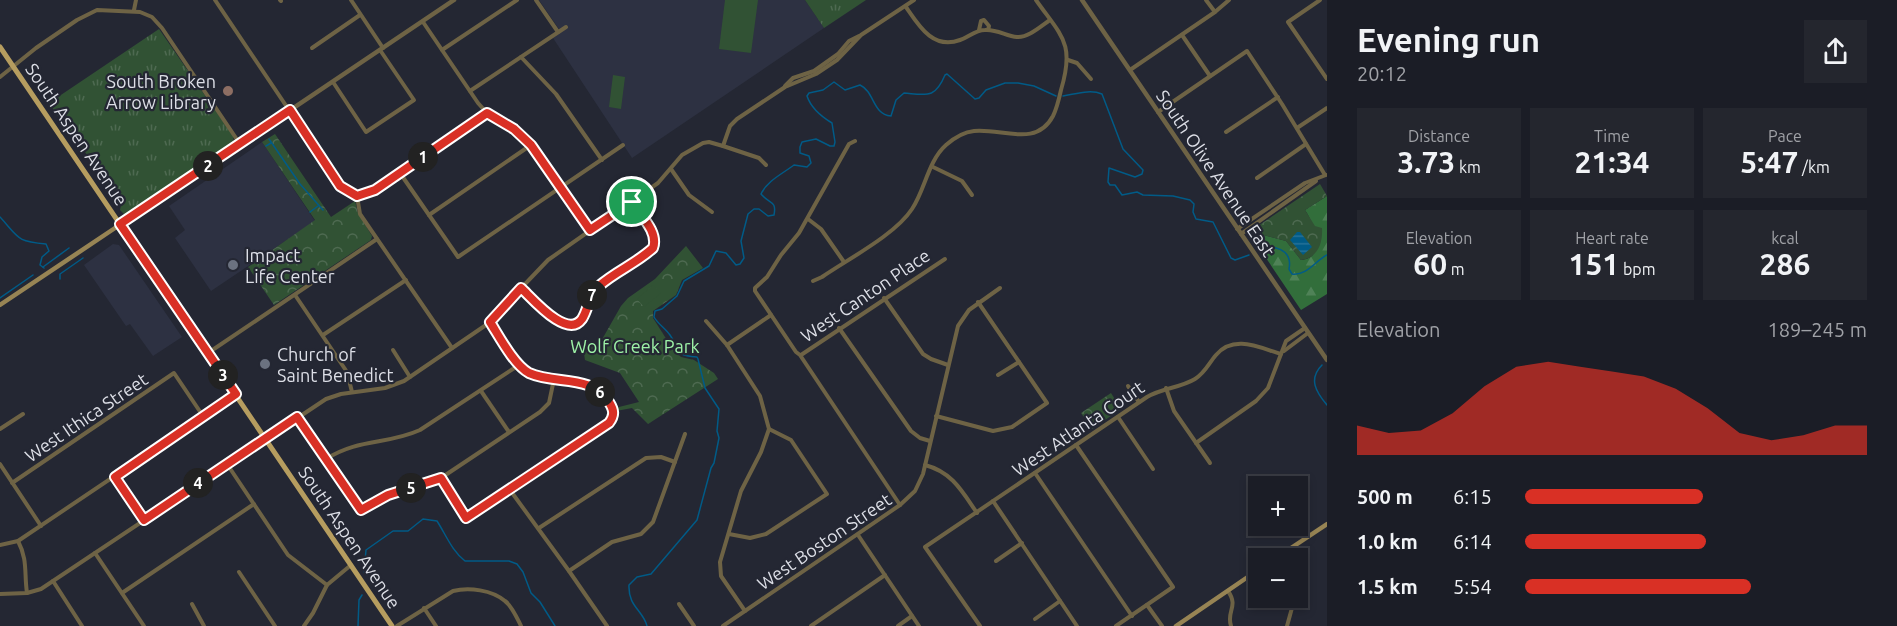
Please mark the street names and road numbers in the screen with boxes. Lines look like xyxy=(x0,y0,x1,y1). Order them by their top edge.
street label: South Aspen Avenue xyxy=(22,59,132,209)
street label: South Olive Avenue East xyxy=(1153,86,1279,260)
street label: West Canton Place xyxy=(797,245,933,345)
street label: West Ithica Street xyxy=(21,369,151,465)
street label: West Atlanta Court xyxy=(1008,377,1148,479)
street label: South Aspen Avenue xyxy=(295,462,405,612)
street label: West Boston Street xyxy=(753,489,895,593)

